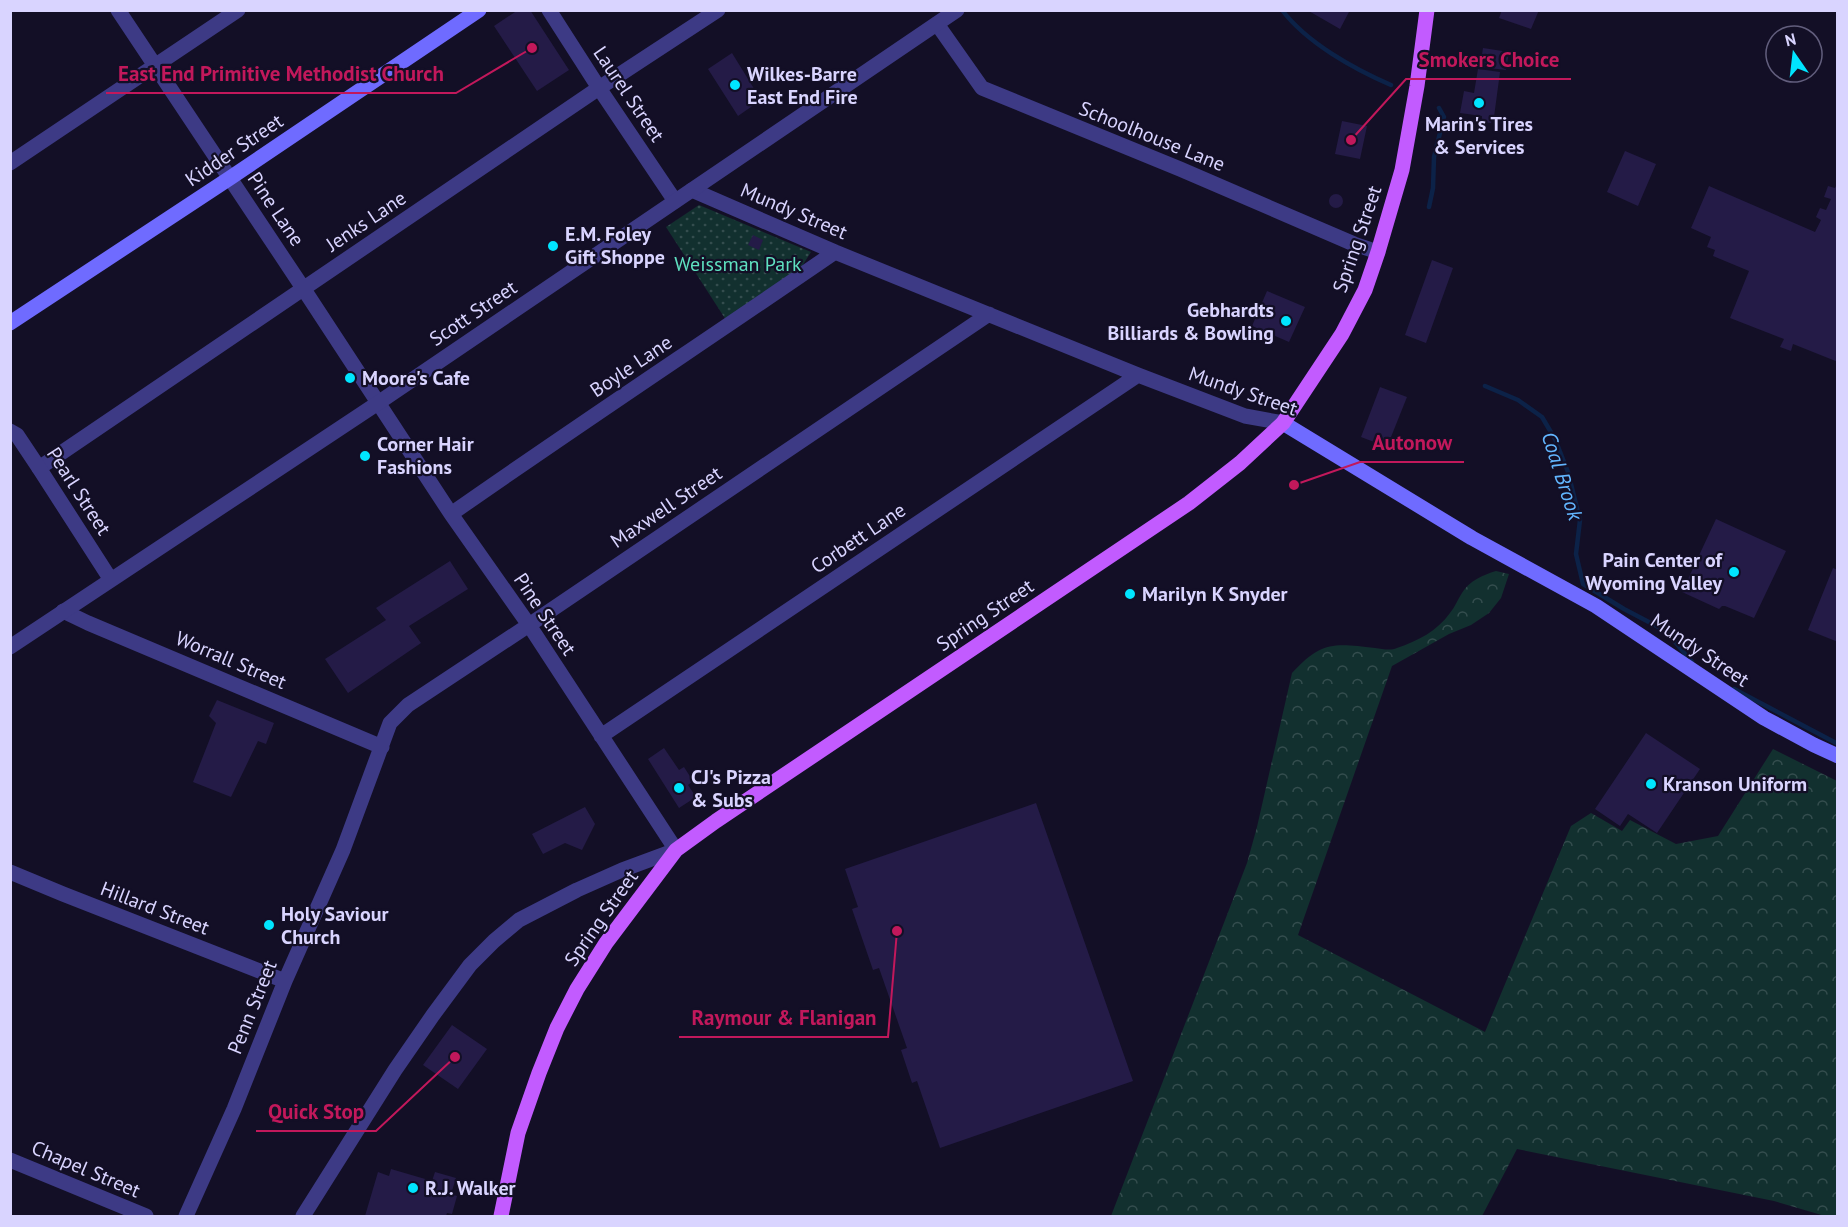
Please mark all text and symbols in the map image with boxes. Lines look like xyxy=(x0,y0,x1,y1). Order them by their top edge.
north arrow xyxy=(1764,24,1824,84)
text: N xyxy=(1783,28,1798,50)
callout: Smokers Choice xyxy=(1406,40,1571,79)
street label: Laurel Street xyxy=(588,41,671,147)
text: Smokers Choice xyxy=(1419,46,1559,73)
callout: East End Primitive Methodist Church xyxy=(106,54,456,93)
text: East End Primitive Methodist Church xyxy=(118,60,444,87)
place label: Wilkes-Barre East End Fire xyxy=(747,61,858,110)
marker: Wilkes-Barre East End Fire xyxy=(728,78,742,92)
street label: Schoolhouse Lane xyxy=(1075,95,1229,177)
marker: Marin's Tires & Services xyxy=(1472,96,1486,110)
street label: Kidder Street xyxy=(180,108,288,192)
place label: Marin's Tires & Services xyxy=(1425,111,1533,160)
street label: Pine Lane xyxy=(242,167,310,251)
street label: Mundy Street xyxy=(737,177,851,245)
street label: Spring Street xyxy=(1327,182,1388,296)
street label: Jenks Lane xyxy=(320,185,411,258)
place label: E.M. Foley Gift Shoppe xyxy=(565,221,665,270)
marker: E.M. Foley Gift Shoppe xyxy=(546,239,560,253)
park label: Weissman Park xyxy=(674,251,802,277)
street label: Scott Street xyxy=(424,274,522,352)
place label: Gebhardts Billiards & Bowling xyxy=(1107,297,1274,346)
marker: Gebhardts Billiards & Bowling xyxy=(1279,314,1293,328)
street label: Boyle Lane xyxy=(585,329,677,403)
street label: Mundy Street xyxy=(1185,360,1301,422)
place label: Moore's Cafe xyxy=(362,365,470,391)
marker: Moore's Cafe xyxy=(343,371,357,385)
callout: Autonow xyxy=(1360,423,1464,462)
water label: Coal Brook xyxy=(1536,428,1590,525)
text: Autonow xyxy=(1372,429,1453,456)
place label: Corner Hair Fashions xyxy=(377,431,474,480)
street label: Pearl Street xyxy=(41,442,117,540)
marker: Corner Hair Fashions xyxy=(358,449,372,463)
street label: Maxwell Street xyxy=(605,460,727,554)
street label: Corbett Lane xyxy=(806,497,910,579)
place label: Pain Center of Wyoming Valley xyxy=(1585,547,1724,596)
marker: Pain Center of Wyoming Valley xyxy=(1727,565,1741,579)
street label: Pine Street xyxy=(508,568,582,660)
street label: Spring Street xyxy=(931,573,1039,657)
place label: Marilyn K Snyder xyxy=(1142,581,1288,607)
marker: Marilyn K Snyder xyxy=(1123,587,1137,601)
street label: Mundy Street xyxy=(1646,608,1754,693)
street label: Worrall Street xyxy=(172,625,291,695)
place label: CJ's Pizza & Subs xyxy=(691,764,771,813)
place label: Kranson Uniform xyxy=(1663,771,1807,797)
marker: Kranson Uniform xyxy=(1644,777,1658,791)
marker: CJ's Pizza & Subs xyxy=(672,781,686,795)
street label: Spring Street xyxy=(558,865,644,971)
street label: Hillard Street xyxy=(97,875,213,941)
place label: Holy Saviour Church xyxy=(281,901,389,950)
marker: Holy Saviour Church xyxy=(262,918,276,932)
street label: Penn Street xyxy=(221,956,283,1058)
callout: Raymour & Flanigan xyxy=(679,998,888,1037)
text: Raymour & Flanigan xyxy=(691,1004,877,1031)
callout: Quick Stop xyxy=(256,1092,376,1131)
text: Quick Stop xyxy=(268,1098,364,1125)
street label: Chapel Street xyxy=(28,1134,144,1204)
place label: R.J. Walker xyxy=(425,1175,516,1201)
marker: R.J. Walker xyxy=(406,1181,420,1195)

